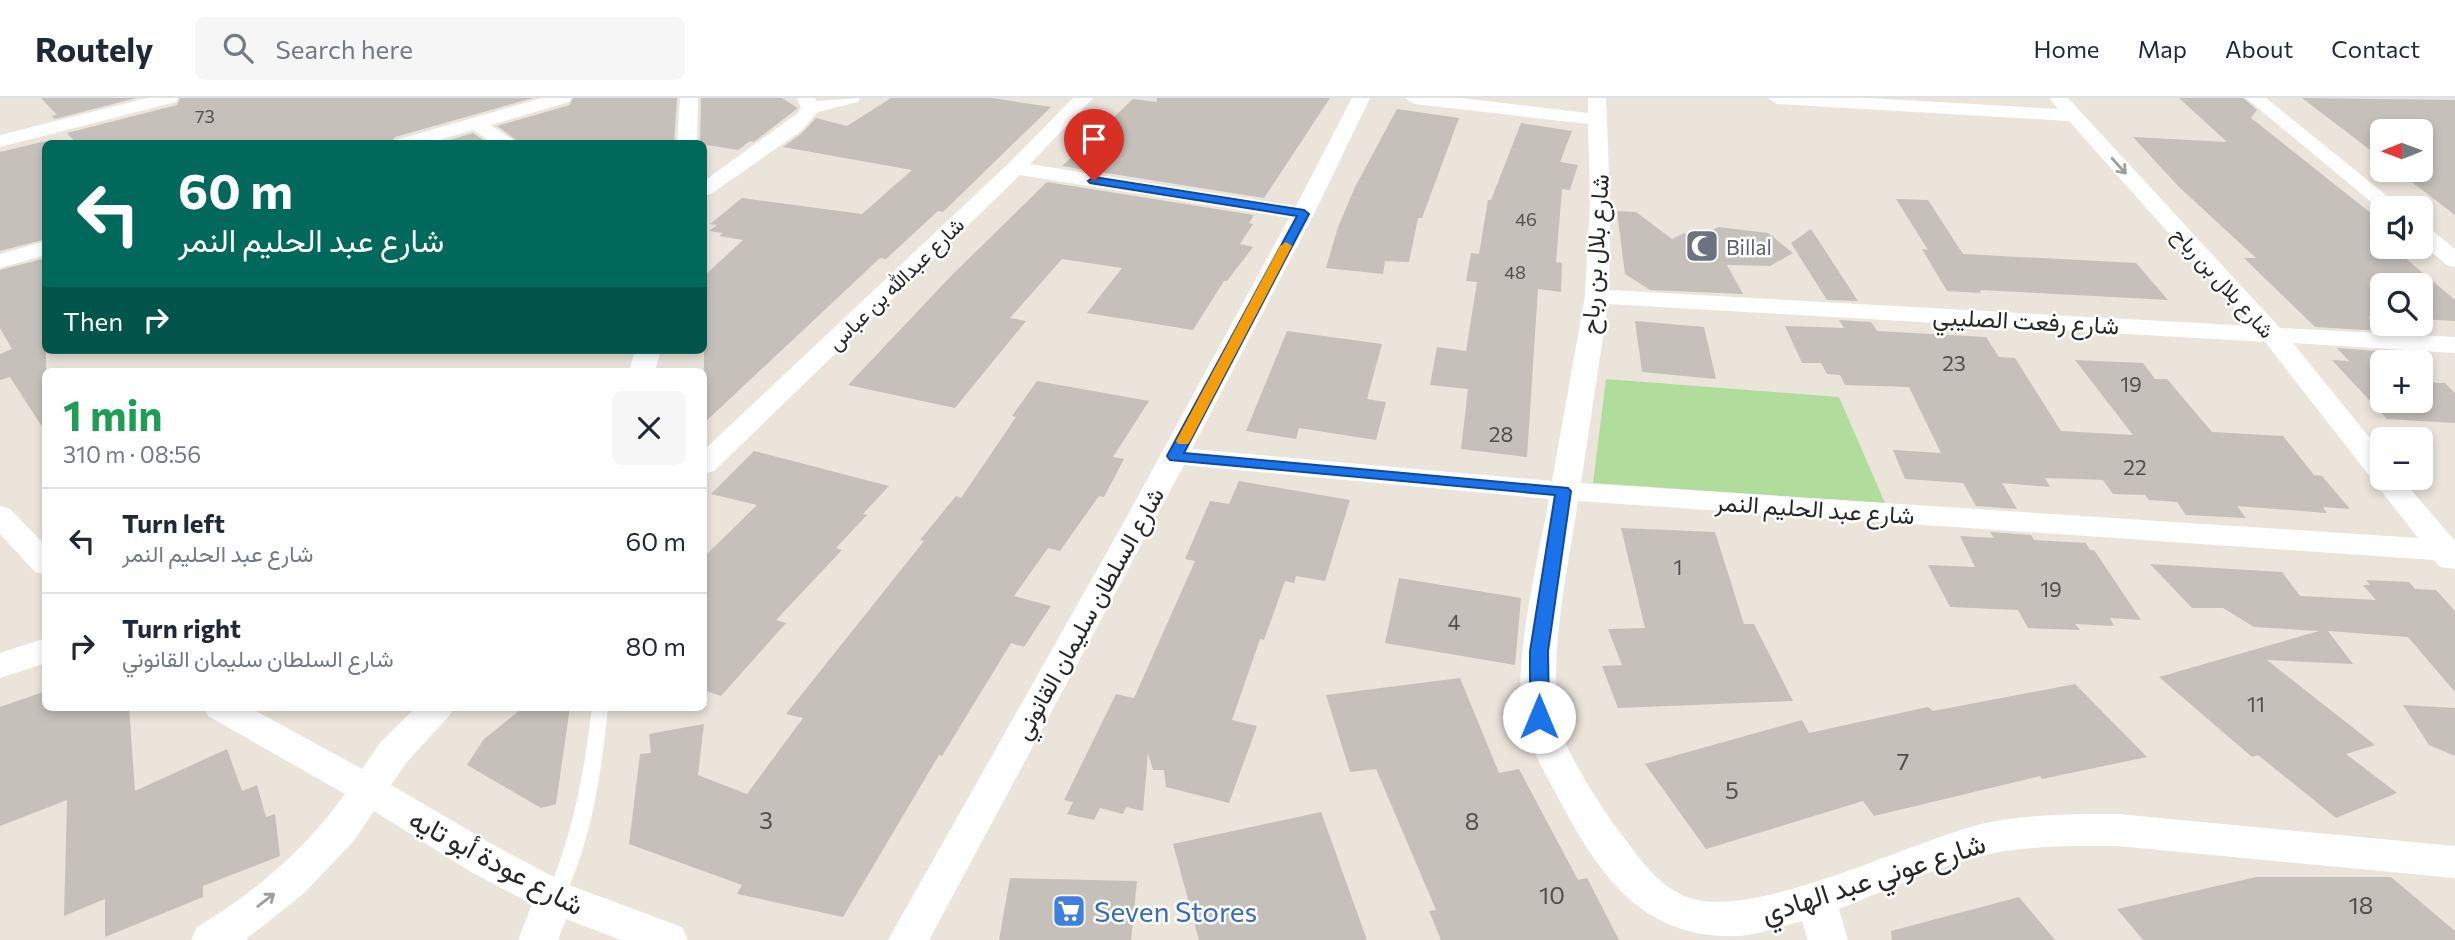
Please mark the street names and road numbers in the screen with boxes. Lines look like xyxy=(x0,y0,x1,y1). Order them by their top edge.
street label: شارع بلال بن رباح xyxy=(1574,173,1617,335)
street label: شارع عبدالله بن عباس xyxy=(822,211,971,357)
street label: شارع بلال بن رباح xyxy=(2166,221,2280,345)
street label: شارع رفعت الصليبي xyxy=(1932,301,2120,345)
street label: شارع السلطان سليمان القانوني xyxy=(1007,482,1175,747)
street label: شارع عبد الحليم النمر xyxy=(1713,487,1916,532)
street label: شارع عودة أبو تايه xyxy=(402,801,590,924)
street label: شارع عوني عبد الهادي xyxy=(1757,825,1992,936)

